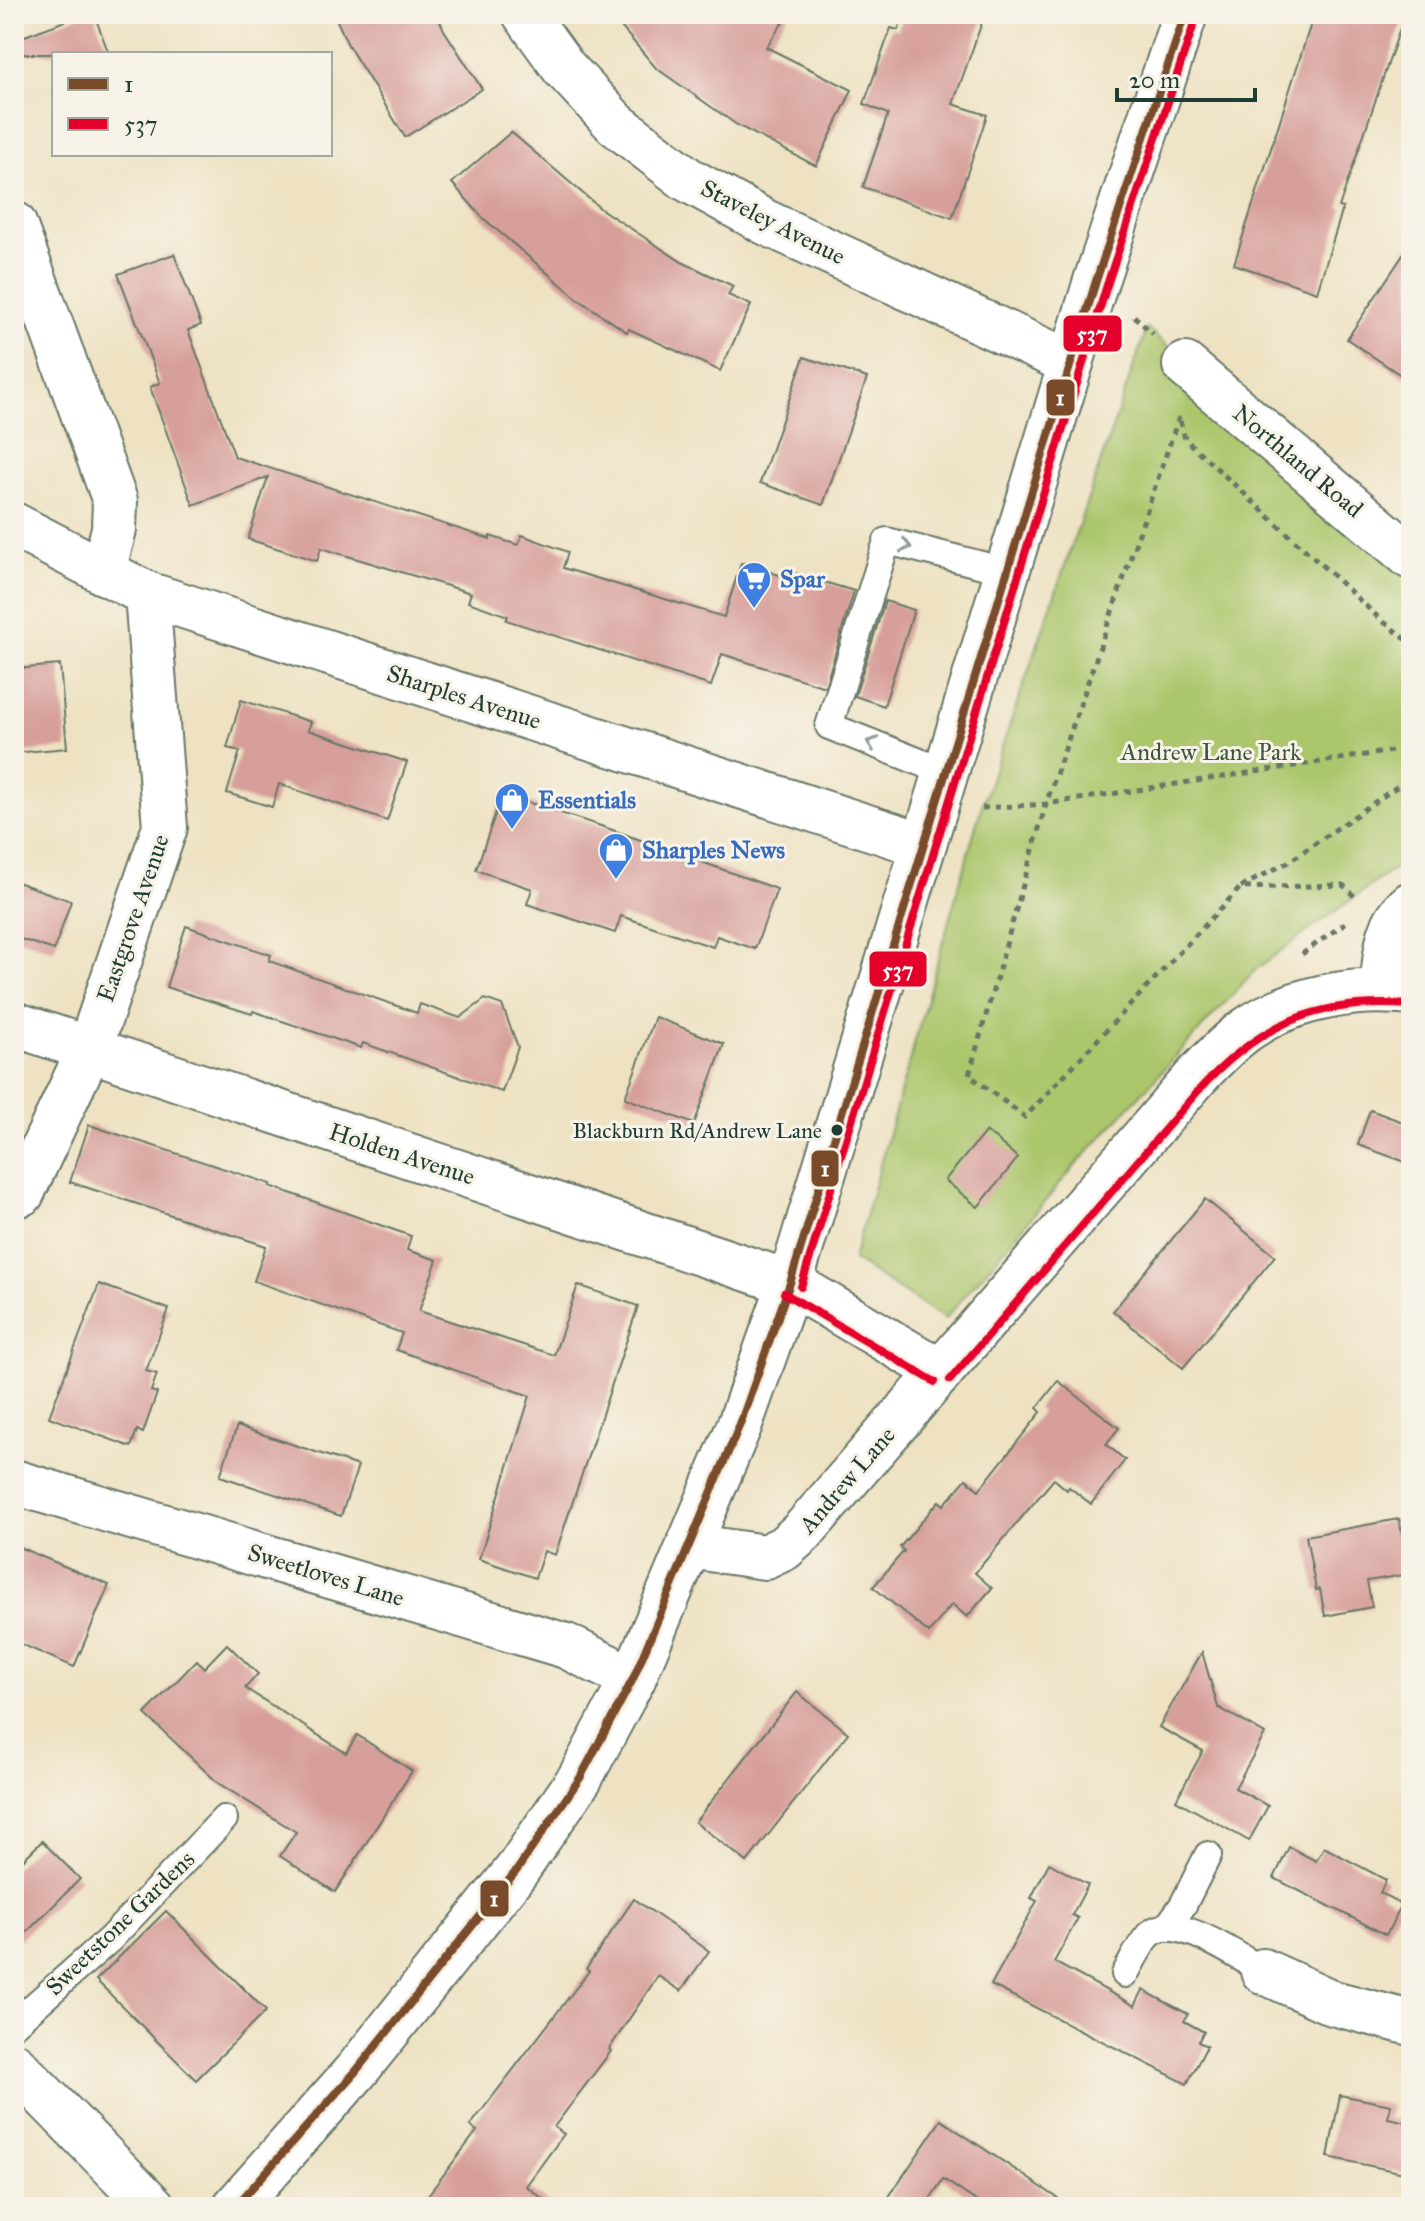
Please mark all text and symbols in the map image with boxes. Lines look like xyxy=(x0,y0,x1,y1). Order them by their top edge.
legend xyxy=(52,52,332,156)
scale bar xyxy=(1117,52,1255,102)
text: 20 m xyxy=(1129,65,1180,95)
text: 1 xyxy=(124,69,133,99)
text: 537 xyxy=(124,109,158,139)
street label: Staveley Avenue xyxy=(696,173,850,271)
line badge: 537 xyxy=(1062,314,1123,353)
text: 537 xyxy=(1077,320,1108,347)
line badge: 1 xyxy=(1045,378,1076,417)
text: 1 xyxy=(1056,384,1065,411)
street label: Northland Road xyxy=(1227,398,1369,524)
one-way arrow xyxy=(898,537,912,554)
supermarket icon: Spar xyxy=(735,560,773,610)
place label: Spar xyxy=(780,564,826,594)
street label: Sharples Avenue xyxy=(383,658,545,736)
one-way arrow xyxy=(866,736,880,753)
park label: Andrew Lane Park xyxy=(1120,737,1302,767)
shop icon: Essentials xyxy=(493,781,531,831)
place label: Essentials xyxy=(538,785,636,815)
street label: Eastgrove Avenue xyxy=(90,830,176,1006)
shop icon: Sharples News xyxy=(597,831,635,881)
place label: Sharples News xyxy=(642,835,785,865)
line badge: 537 xyxy=(868,950,928,988)
text: 537 xyxy=(883,956,914,983)
street label: Holden Avenue xyxy=(325,1116,479,1192)
place label: Blackburn Rd/Andrew Lane xyxy=(572,1117,822,1144)
marker: Blackburn Rd/Andrew Lane xyxy=(829,1122,845,1138)
line badge: 1 xyxy=(810,1149,840,1188)
text: 1 xyxy=(821,1155,830,1182)
street label: Andrew Lane xyxy=(792,1420,902,1540)
street label: Sweetloves Lane xyxy=(244,1537,408,1613)
street label: Sweetstone Gardens xyxy=(39,1844,201,2002)
line badge: 1 xyxy=(479,1879,510,1918)
text: 1 xyxy=(490,1885,499,1912)

